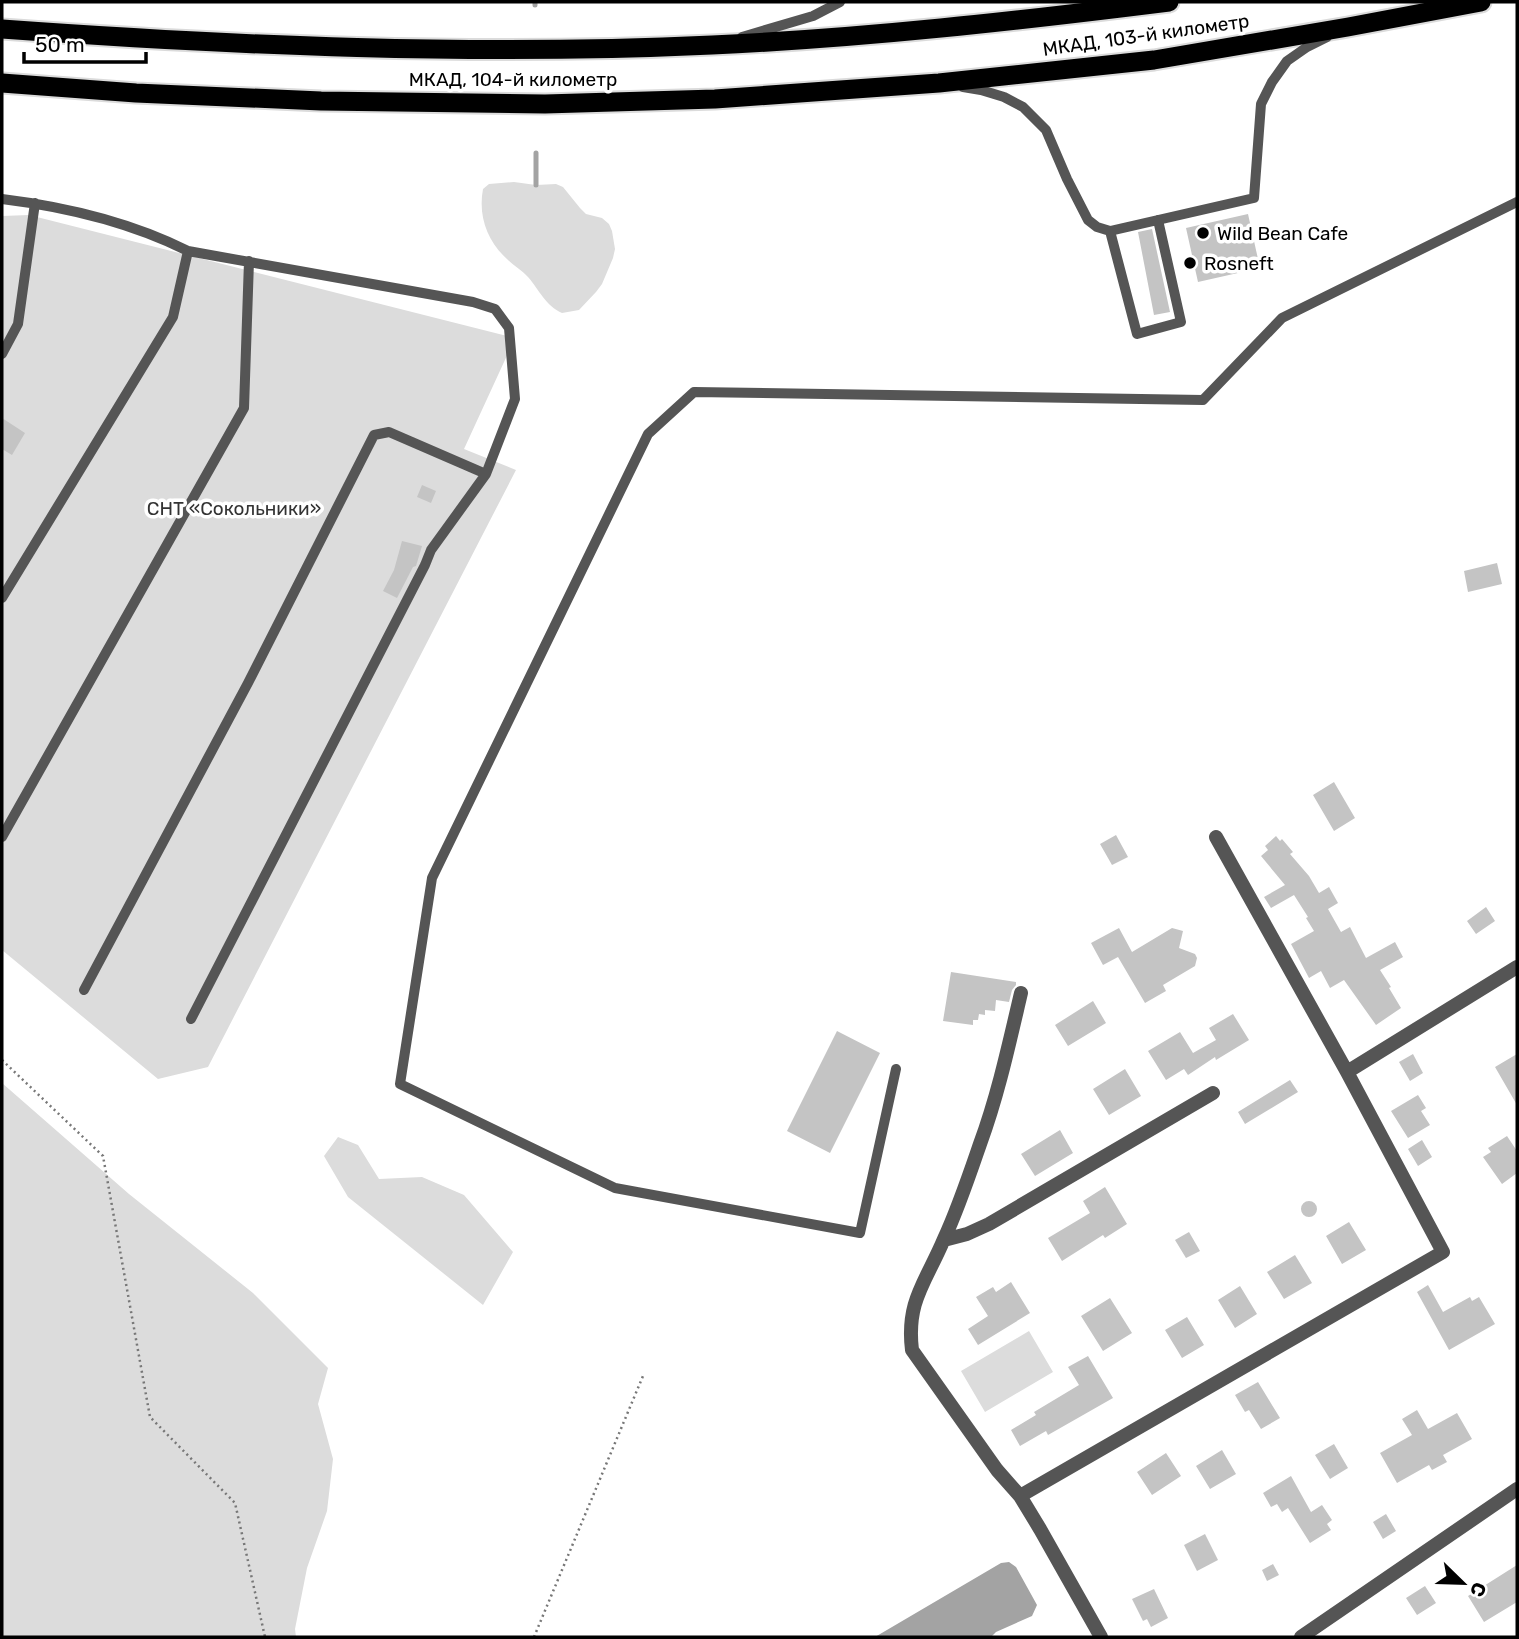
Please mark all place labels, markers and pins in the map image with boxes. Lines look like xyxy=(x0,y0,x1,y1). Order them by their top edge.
place label: Wild Bean Cafe xyxy=(1217,222,1348,245)
marker: Wild Bean Cafe xyxy=(1195,225,1211,241)
place label: Rosneft xyxy=(1204,252,1274,275)
marker: Rosneft xyxy=(1182,255,1198,271)

